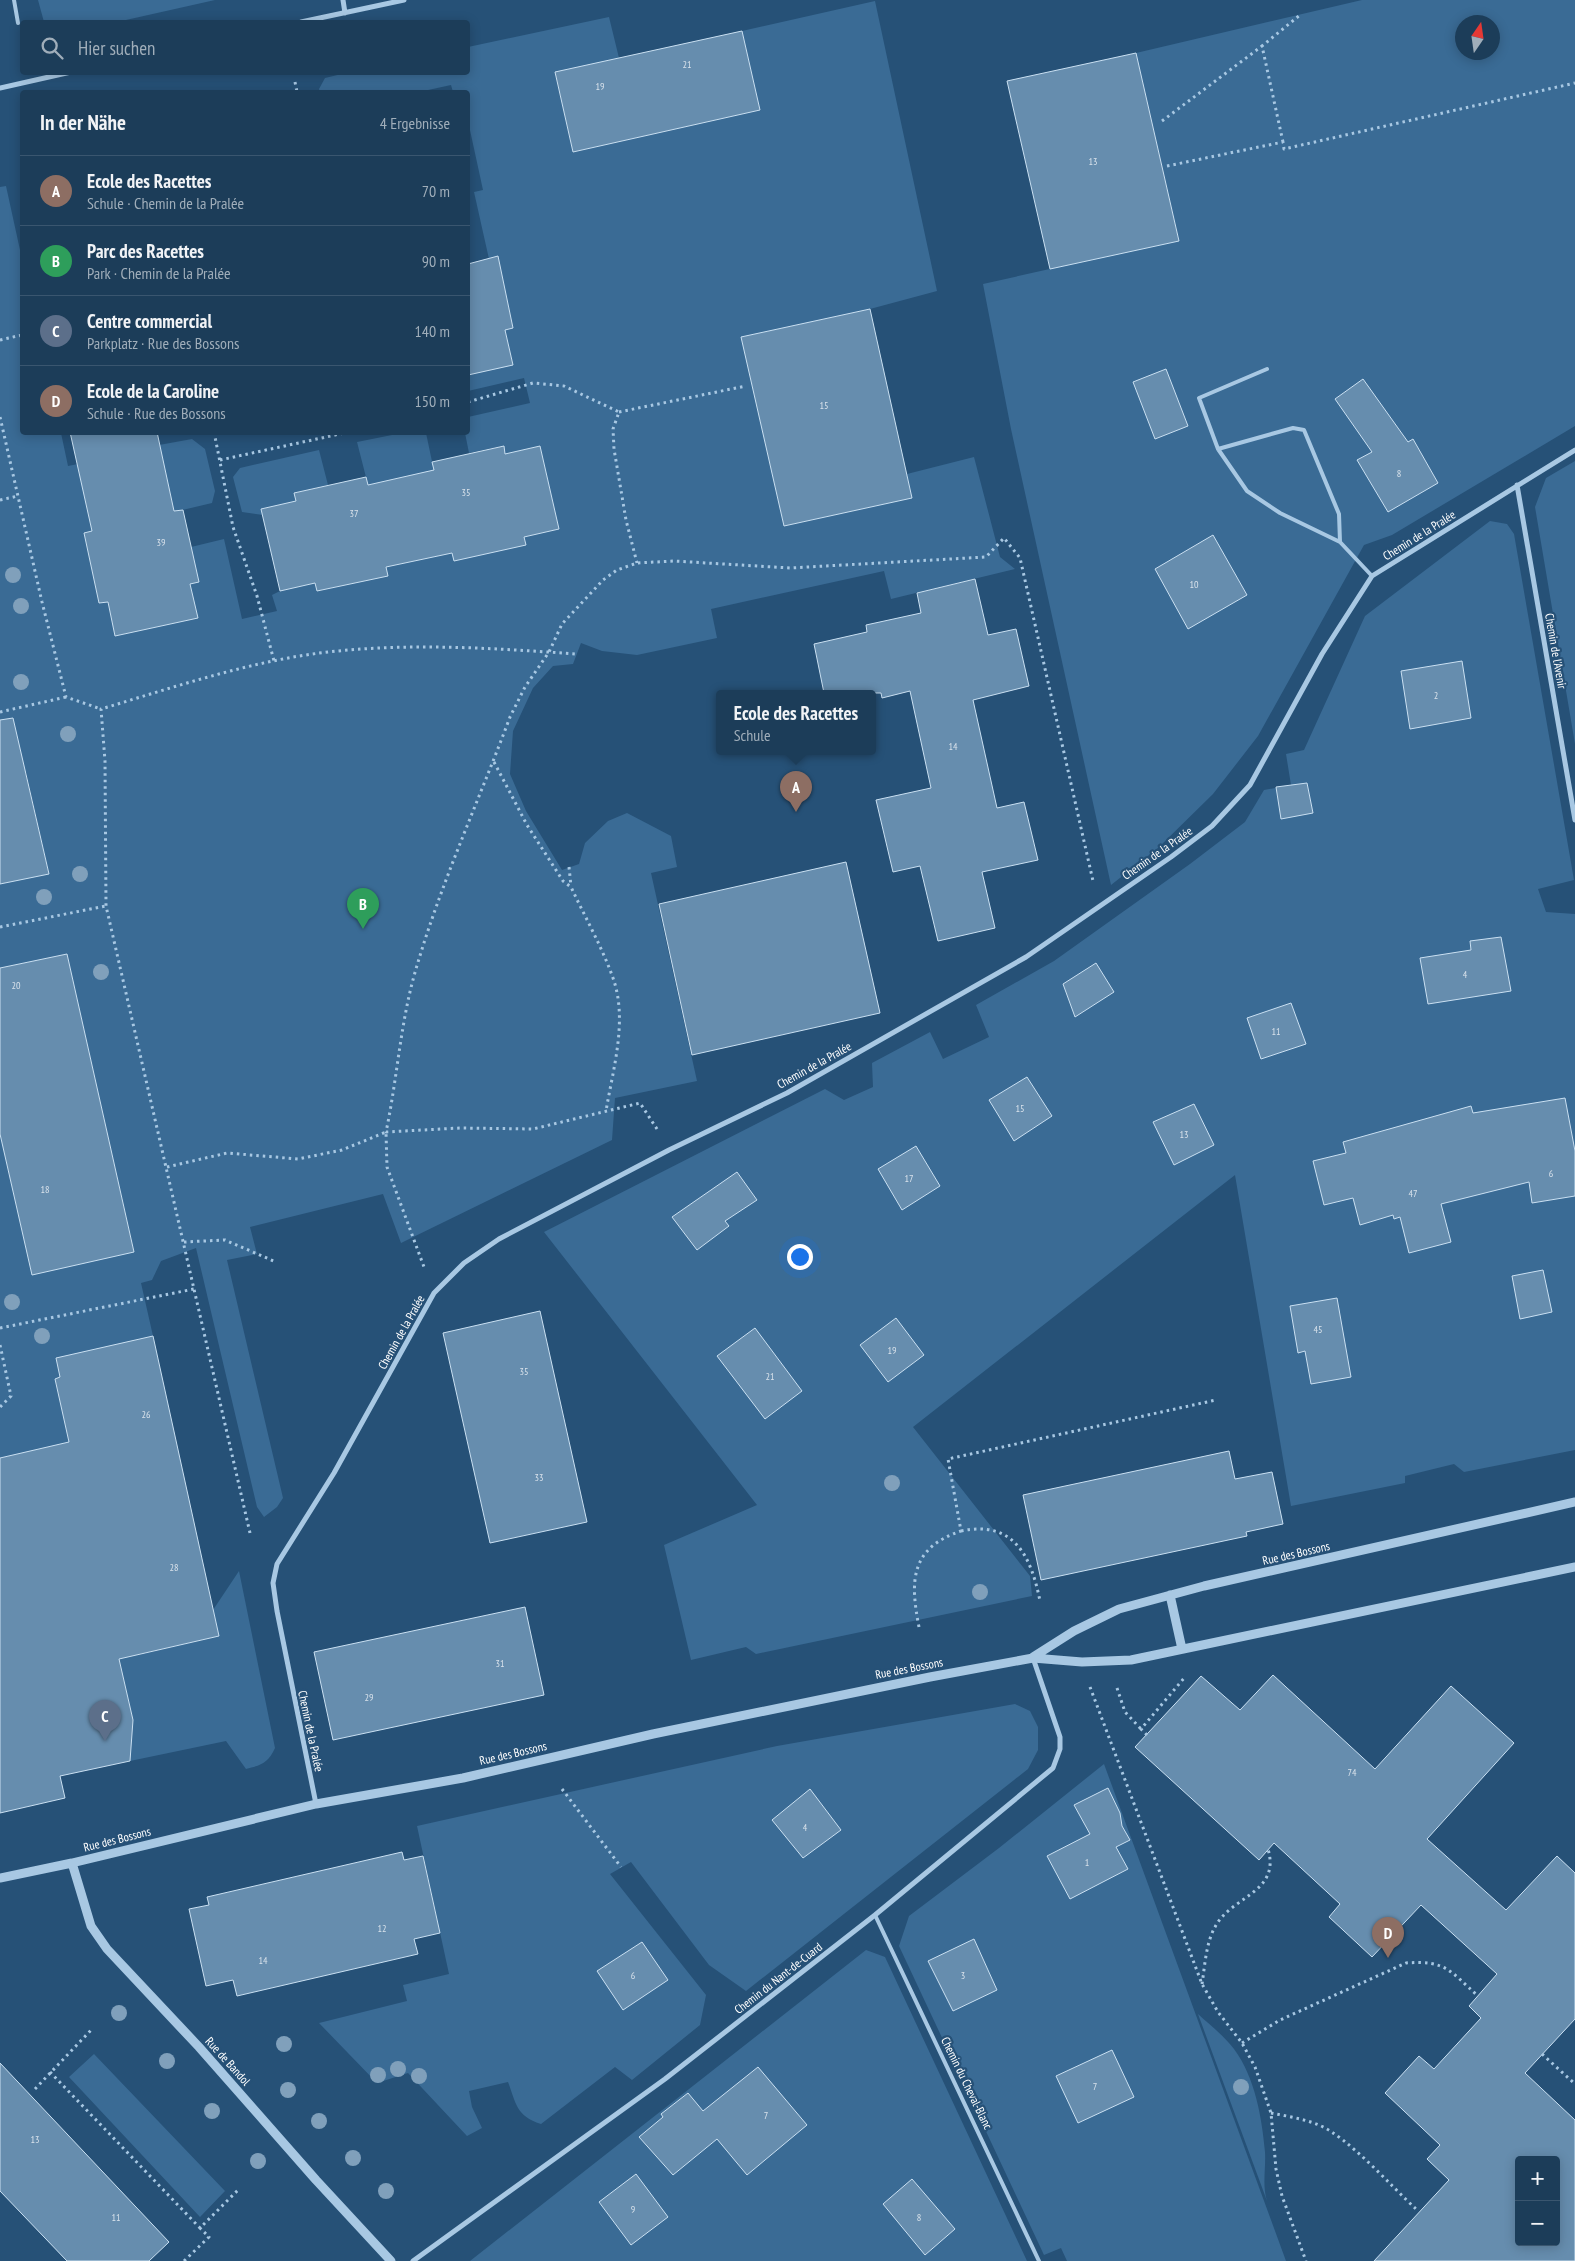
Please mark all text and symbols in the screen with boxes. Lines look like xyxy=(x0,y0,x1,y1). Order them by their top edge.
north arrow xyxy=(1455,15,1500,60)
search box xyxy=(20,20,470,75)
icon: search xyxy=(38,34,66,62)
text: Hier suchen xyxy=(78,36,155,60)
house number: 21 xyxy=(683,58,692,71)
house number: 19 xyxy=(596,80,605,93)
text: In der Nähe xyxy=(40,109,126,136)
text: 4 Ergebnisse xyxy=(380,113,450,133)
house number: 13 xyxy=(1089,155,1098,168)
text: Ecole des Racettes xyxy=(87,169,211,193)
text: A xyxy=(52,181,60,201)
text: 70 m xyxy=(422,181,450,201)
text: Schule · Chemin de la Pralée xyxy=(87,193,244,213)
text: Parc des Racettes xyxy=(87,239,204,263)
text: B xyxy=(52,251,60,271)
text: 90 m xyxy=(422,251,450,271)
text: Park · Chemin de la Pralée xyxy=(87,263,231,283)
text: Centre commercial xyxy=(87,309,212,333)
text: C xyxy=(52,321,60,341)
text: 140 m xyxy=(415,321,450,341)
text: Parkplatz · Rue des Bossons xyxy=(87,333,239,353)
text: Ecole de la Caroline xyxy=(87,379,219,403)
text: D xyxy=(52,391,60,411)
text: 150 m xyxy=(415,391,450,411)
house number: 15 xyxy=(820,399,829,412)
text: Schule · Rue des Bossons xyxy=(87,403,226,423)
house number: 8 xyxy=(1397,467,1401,480)
house number: 35 xyxy=(462,486,471,499)
house number: 37 xyxy=(350,507,359,520)
street label: Chemin de la Pralée xyxy=(1380,507,1458,563)
house number: 39 xyxy=(157,536,166,549)
house number: 10 xyxy=(1190,578,1199,591)
street label: Chemin de l'Avenir xyxy=(1542,612,1570,691)
house number: 2 xyxy=(1434,689,1438,702)
popup xyxy=(716,690,876,755)
text: Ecole des Racettes xyxy=(734,701,858,725)
text: Schule xyxy=(734,725,771,745)
house number: 14 xyxy=(949,740,958,753)
pin: A xyxy=(780,771,812,812)
street label: Chemin de la Pralée xyxy=(1119,823,1195,883)
pin: B xyxy=(347,888,379,929)
house number: 4 xyxy=(1463,968,1468,981)
house number: 20 xyxy=(12,979,21,992)
house number: 11 xyxy=(1272,1025,1281,1038)
street label: Chemin de la Pralée xyxy=(774,1038,854,1092)
house number: 15 xyxy=(1016,1102,1025,1115)
house number: 13 xyxy=(1180,1128,1189,1141)
house number: 6 xyxy=(1549,1167,1554,1180)
house number: 17 xyxy=(905,1172,914,1185)
house number: 18 xyxy=(41,1183,50,1196)
house number: 47 xyxy=(1409,1187,1418,1200)
your location xyxy=(787,1244,813,1270)
street label: Chemin de la Pralée xyxy=(374,1292,428,1372)
house number: 45 xyxy=(1314,1323,1323,1336)
house number: 19 xyxy=(888,1344,897,1357)
house number: 35 xyxy=(520,1365,529,1378)
house number: 21 xyxy=(766,1370,775,1383)
house number: 26 xyxy=(142,1408,151,1421)
house number: 33 xyxy=(535,1471,544,1484)
street label: Rue des Bossons xyxy=(1261,1538,1331,1568)
house number: 28 xyxy=(170,1561,179,1574)
street label: Rue des Bossons xyxy=(874,1654,944,1682)
house number: 31 xyxy=(496,1657,505,1670)
street label: Chemin de la Pralée xyxy=(295,1689,327,1773)
house number: 29 xyxy=(365,1691,374,1704)
pin: C xyxy=(89,1700,121,1741)
street label: Rue des Bossons xyxy=(478,1738,548,1768)
house number: 74 xyxy=(1348,1766,1357,1779)
house number: 4 xyxy=(803,1821,808,1834)
street label: Rue des Bossons xyxy=(82,1823,152,1855)
house number: 1 xyxy=(1085,1856,1089,1869)
pin: D xyxy=(1372,1917,1404,1958)
house number: 12 xyxy=(378,1922,387,1935)
street label: Chemin du Nant-de-Cuard xyxy=(731,1939,825,2017)
house number: 14 xyxy=(259,1954,268,1967)
house number: 6 xyxy=(631,1969,636,1982)
house number: 3 xyxy=(961,1969,965,1982)
street label: Rue de Bandol xyxy=(202,2034,254,2088)
street label: Chemin du Cheval-Blanc xyxy=(938,2034,996,2132)
house number: 7 xyxy=(1093,2080,1097,2093)
house number: 7 xyxy=(764,2109,768,2122)
house number: 13 xyxy=(31,2133,40,2146)
map controls xyxy=(1515,2156,1560,2246)
button: + xyxy=(1515,2156,1560,2201)
button: − xyxy=(1515,2201,1560,2246)
house number: 9 xyxy=(631,2203,635,2216)
house number: 11 xyxy=(112,2211,121,2224)
house number: 8 xyxy=(917,2211,921,2224)

